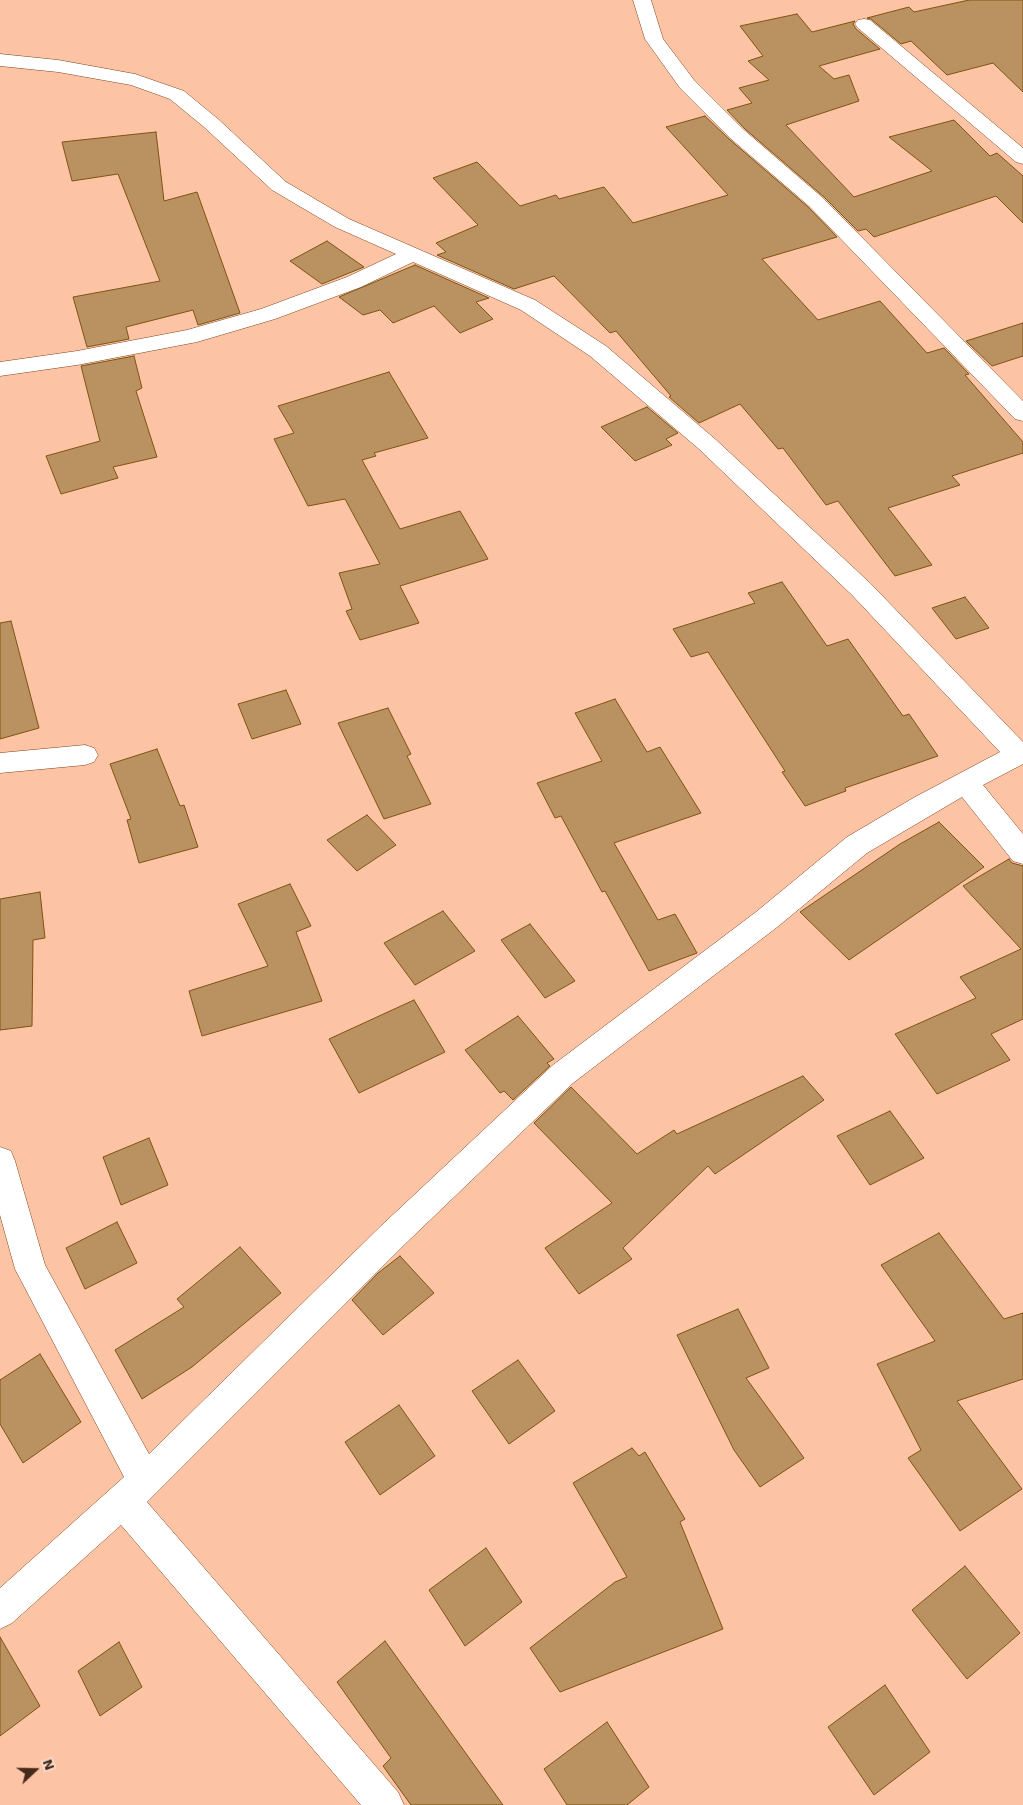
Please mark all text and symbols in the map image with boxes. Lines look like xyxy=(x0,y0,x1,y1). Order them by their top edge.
north arrow xyxy=(10,1745,60,1795)
text: N xyxy=(40,1757,58,1772)

